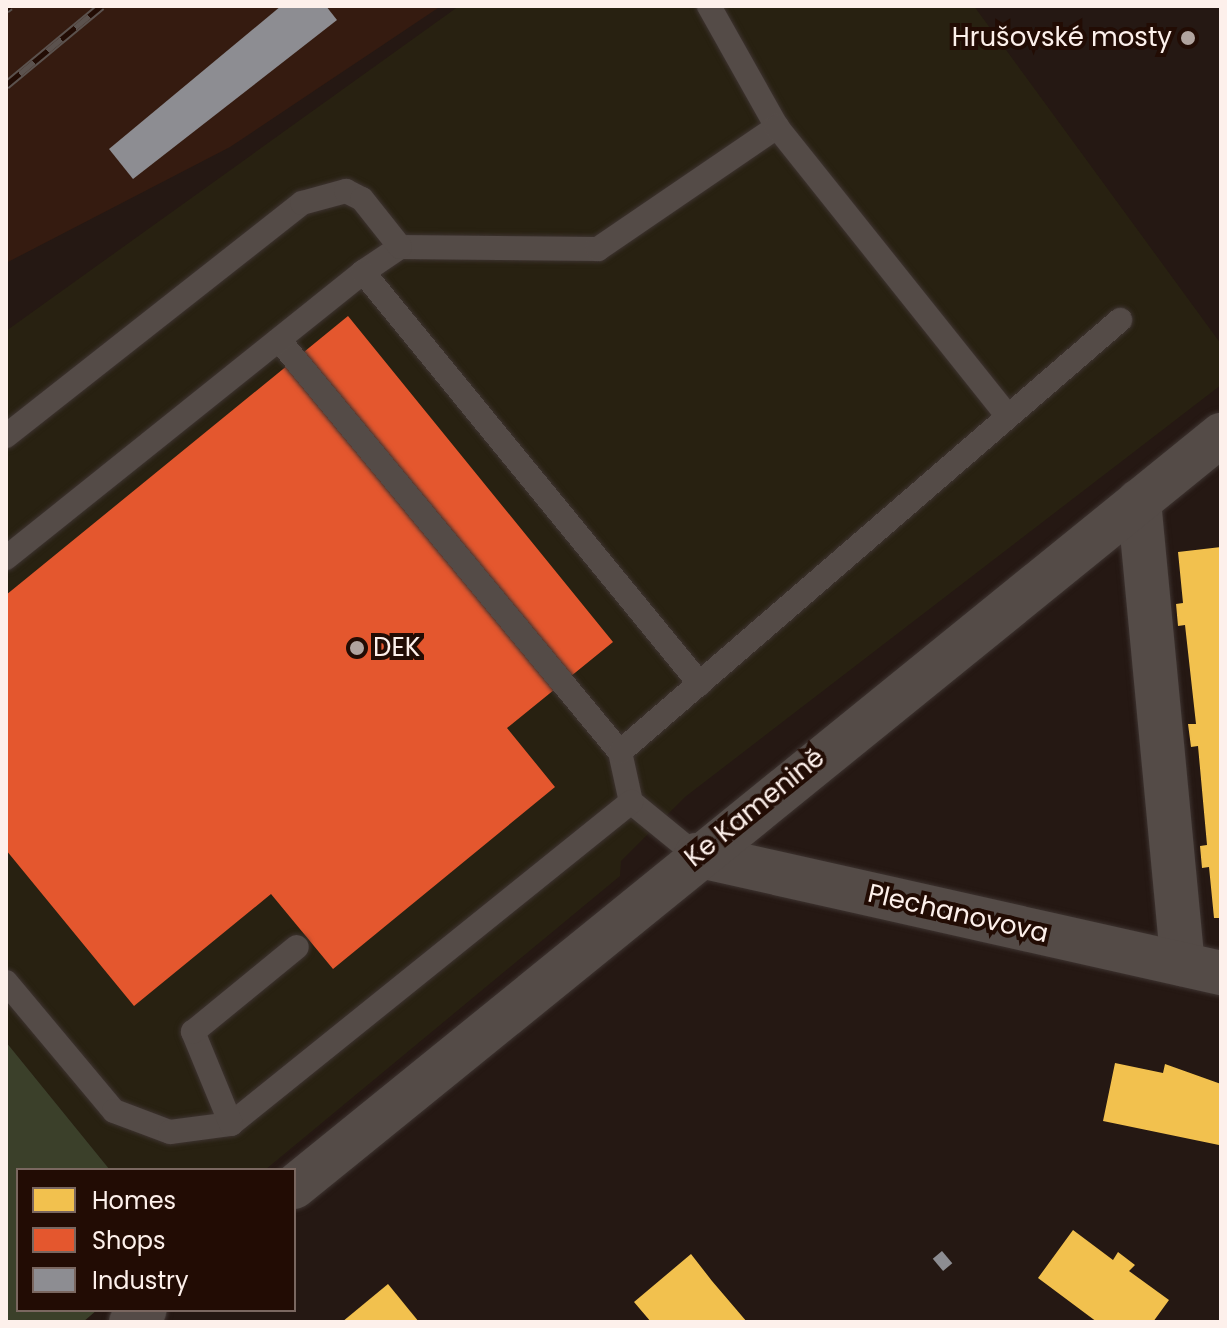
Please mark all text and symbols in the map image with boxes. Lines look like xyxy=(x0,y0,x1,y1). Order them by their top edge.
place label: Hrušovské mosty xyxy=(952,22,1172,54)
marker: Hrušovské mosty xyxy=(1179,29,1197,47)
place label: DEK xyxy=(373,632,420,664)
marker: DEK xyxy=(348,639,366,657)
street label: Ke Kamenině xyxy=(679,742,831,874)
street label: Plechanovova xyxy=(865,878,1051,950)
legend xyxy=(16,1168,296,1312)
text: Homes xyxy=(92,1184,176,1217)
text: Shops xyxy=(92,1224,166,1257)
text: Industry xyxy=(92,1264,189,1297)

